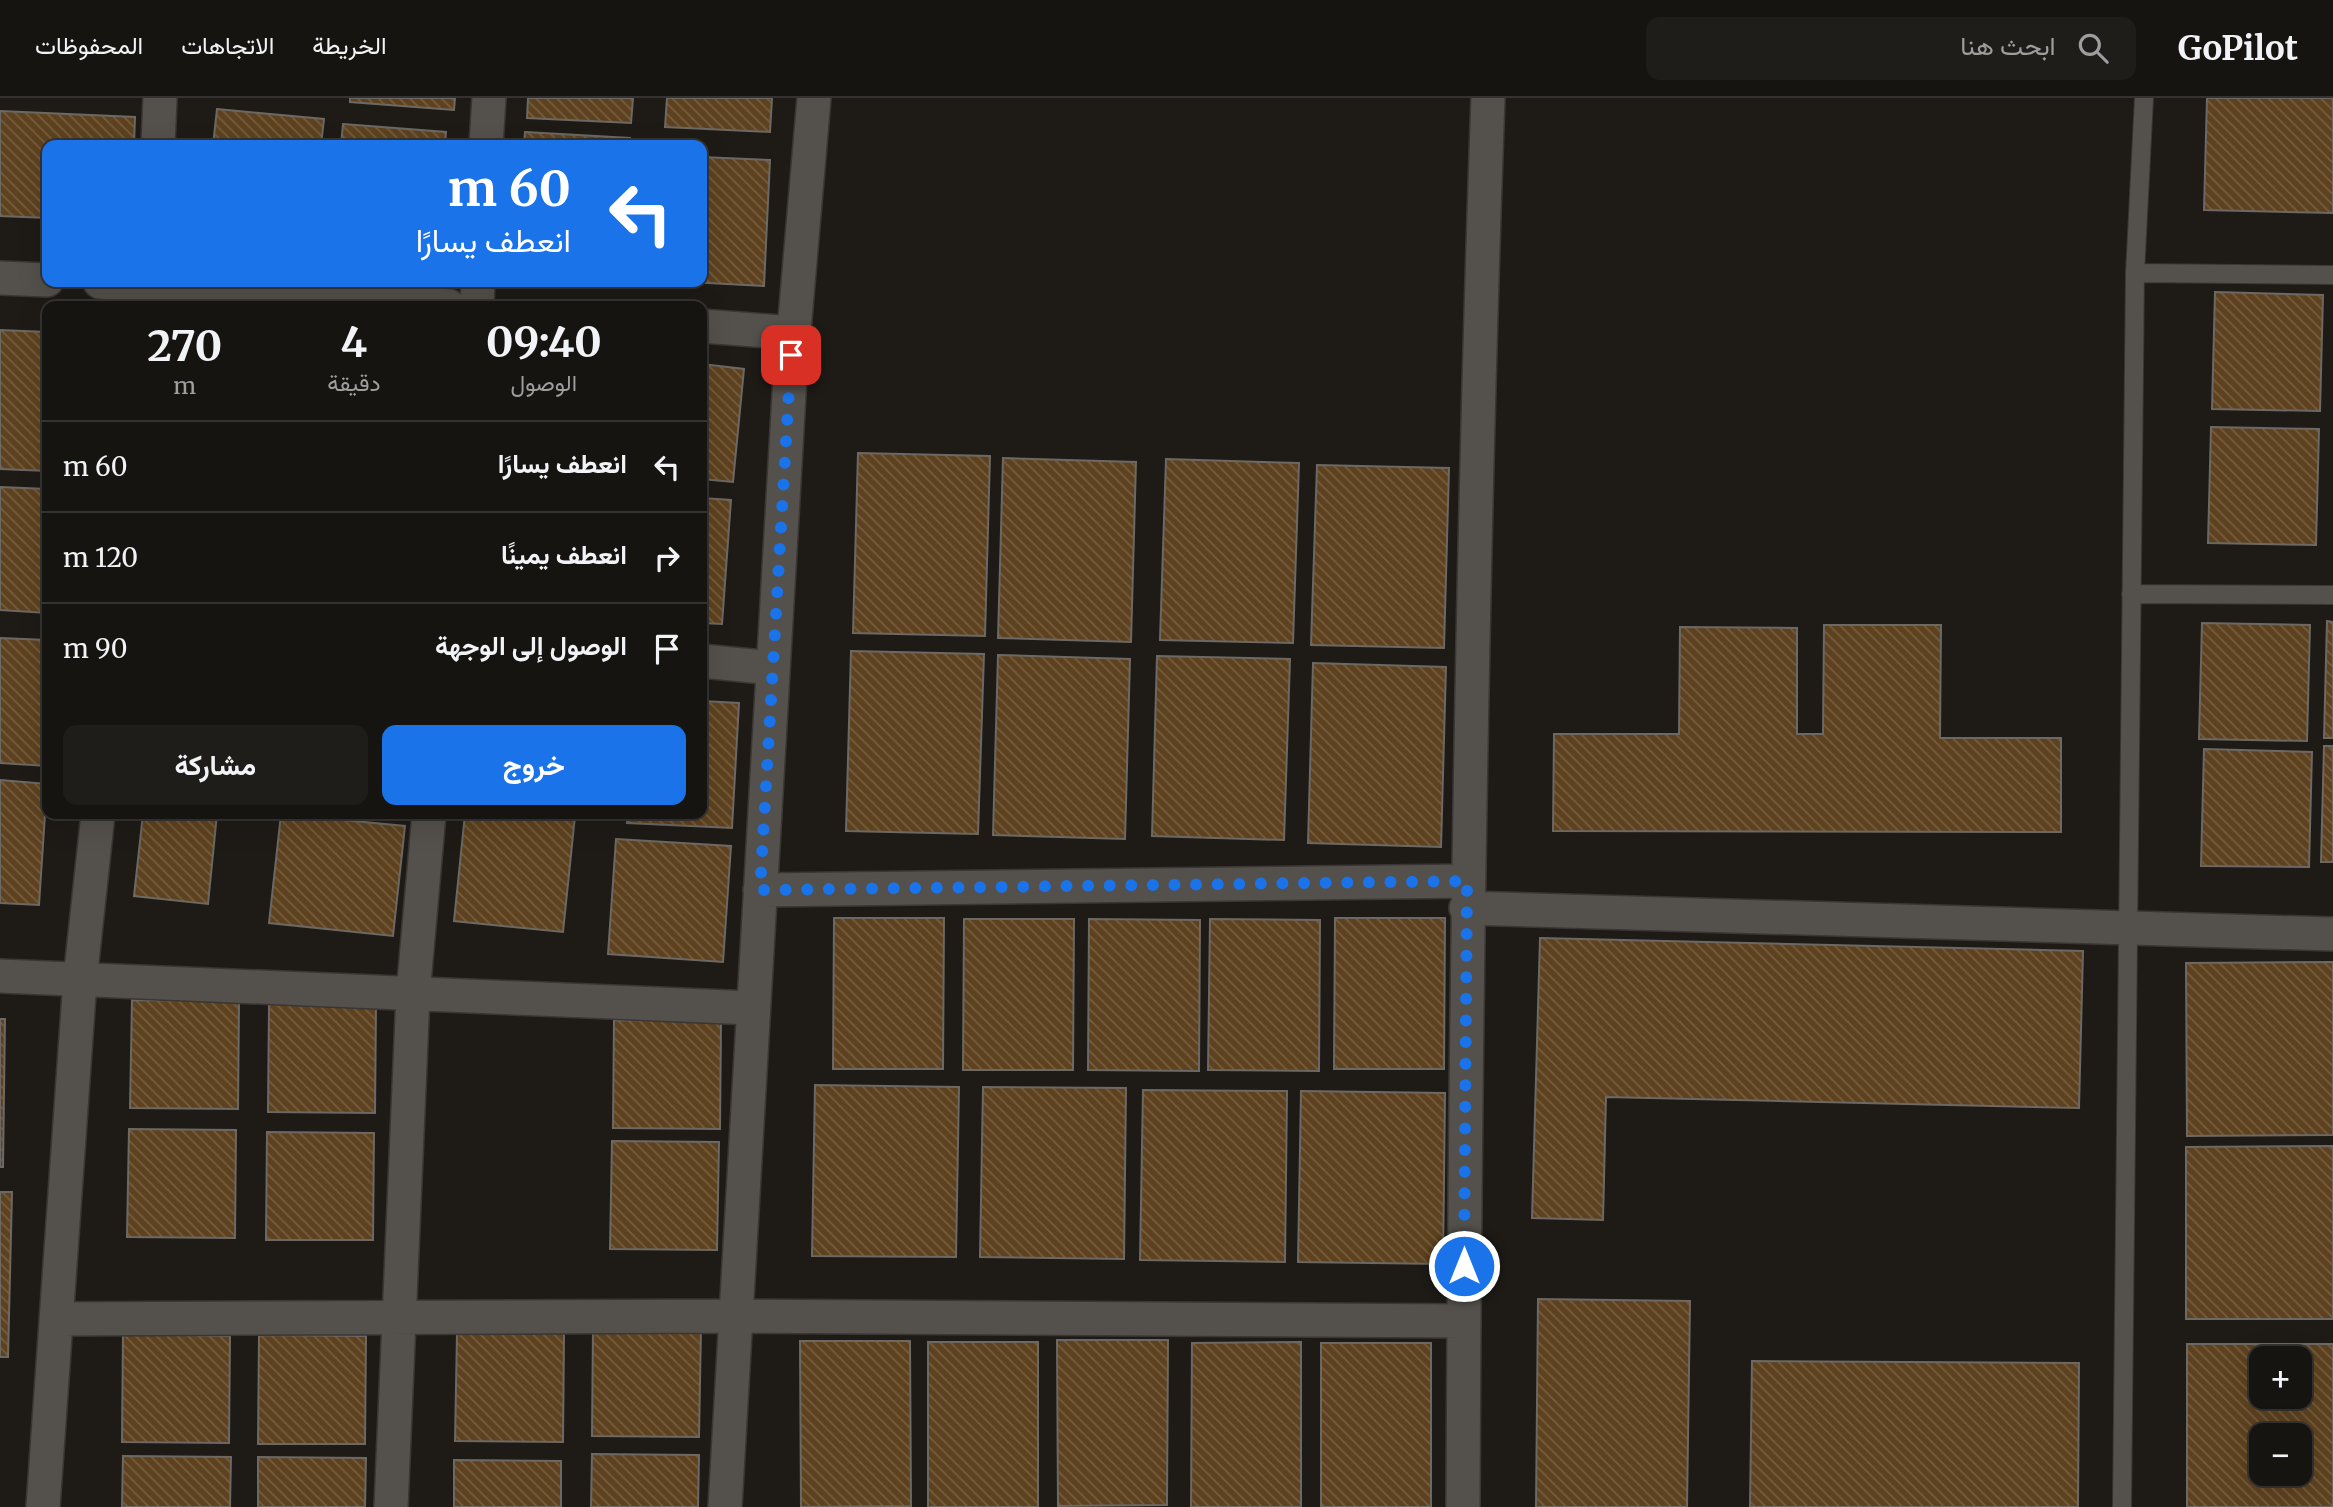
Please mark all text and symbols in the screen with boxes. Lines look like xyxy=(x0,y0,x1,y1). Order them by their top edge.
search box xyxy=(1646,17,2136,80)
text: GoPilot xyxy=(2178,28,2298,69)
text: ابحث هنا xyxy=(1960,29,2056,62)
icon: search xyxy=(2074,29,2112,67)
text: المحفوظات xyxy=(35,30,143,61)
text: الاتجاهات xyxy=(181,30,274,61)
text: الخريطة xyxy=(312,30,387,61)
text: 60 m xyxy=(448,158,571,219)
icon: left xyxy=(595,168,686,259)
text: انعطف يسارًا xyxy=(416,221,571,261)
text: 4 xyxy=(341,316,367,368)
text: 09:40 xyxy=(486,316,602,368)
text: 270 xyxy=(147,320,222,372)
pin xyxy=(761,325,821,385)
icon: arrive xyxy=(772,336,810,374)
text: دقيقة xyxy=(327,368,381,397)
text: الوصول xyxy=(511,368,577,397)
text: m xyxy=(173,371,196,400)
text: انعطف يسارًا xyxy=(498,447,627,480)
icon: left xyxy=(648,448,686,486)
text: 60 m xyxy=(63,450,127,483)
text: انعطف يمينًا xyxy=(501,538,627,571)
icon: right xyxy=(648,539,686,577)
text: 120 m xyxy=(63,541,138,574)
text: الوصول إلى الوجهة xyxy=(435,629,627,662)
icon: arrive xyxy=(648,630,686,668)
text: 90 m xyxy=(63,632,128,665)
button: مشاركة xyxy=(63,725,368,805)
button: خروج xyxy=(382,725,686,805)
position arrow xyxy=(1427,1229,1501,1303)
map controls xyxy=(2249,1346,2312,1486)
button: + xyxy=(2249,1346,2312,1409)
button: − xyxy=(2249,1423,2312,1486)

